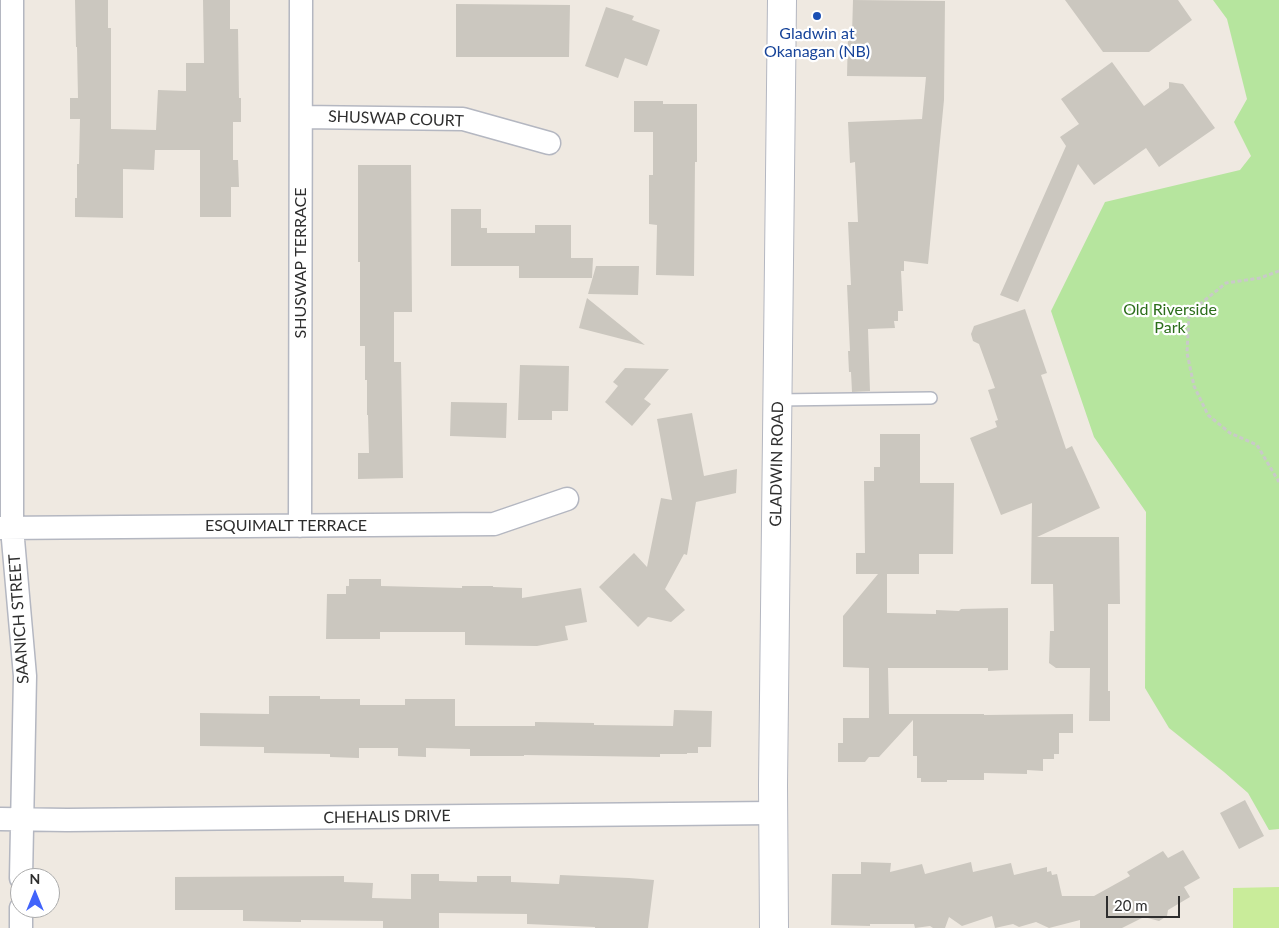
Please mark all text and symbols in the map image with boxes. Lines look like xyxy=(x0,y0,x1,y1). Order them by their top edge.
marker: Gladwin at Okanagan (NB) xyxy=(811,10,823,22)
place label: Gladwin at Okanagan (NB) xyxy=(764,24,870,62)
street label: SHUSWAP COURT xyxy=(328,107,464,131)
street label: SHUSWAP TERRACE xyxy=(291,188,311,338)
park label: Old Riverside Park xyxy=(1123,300,1217,338)
street label: GLADWIN ROAD xyxy=(766,401,788,527)
street label: ESQUIMALT TERRACE xyxy=(205,516,367,536)
street label: SAANICH STREET xyxy=(5,554,33,684)
street label: CHEHALIS DRIVE xyxy=(323,806,451,828)
north arrow xyxy=(10,868,60,918)
text: N xyxy=(30,870,40,887)
scale bar xyxy=(1109,886,1183,918)
text: 20 m xyxy=(1114,896,1148,914)

